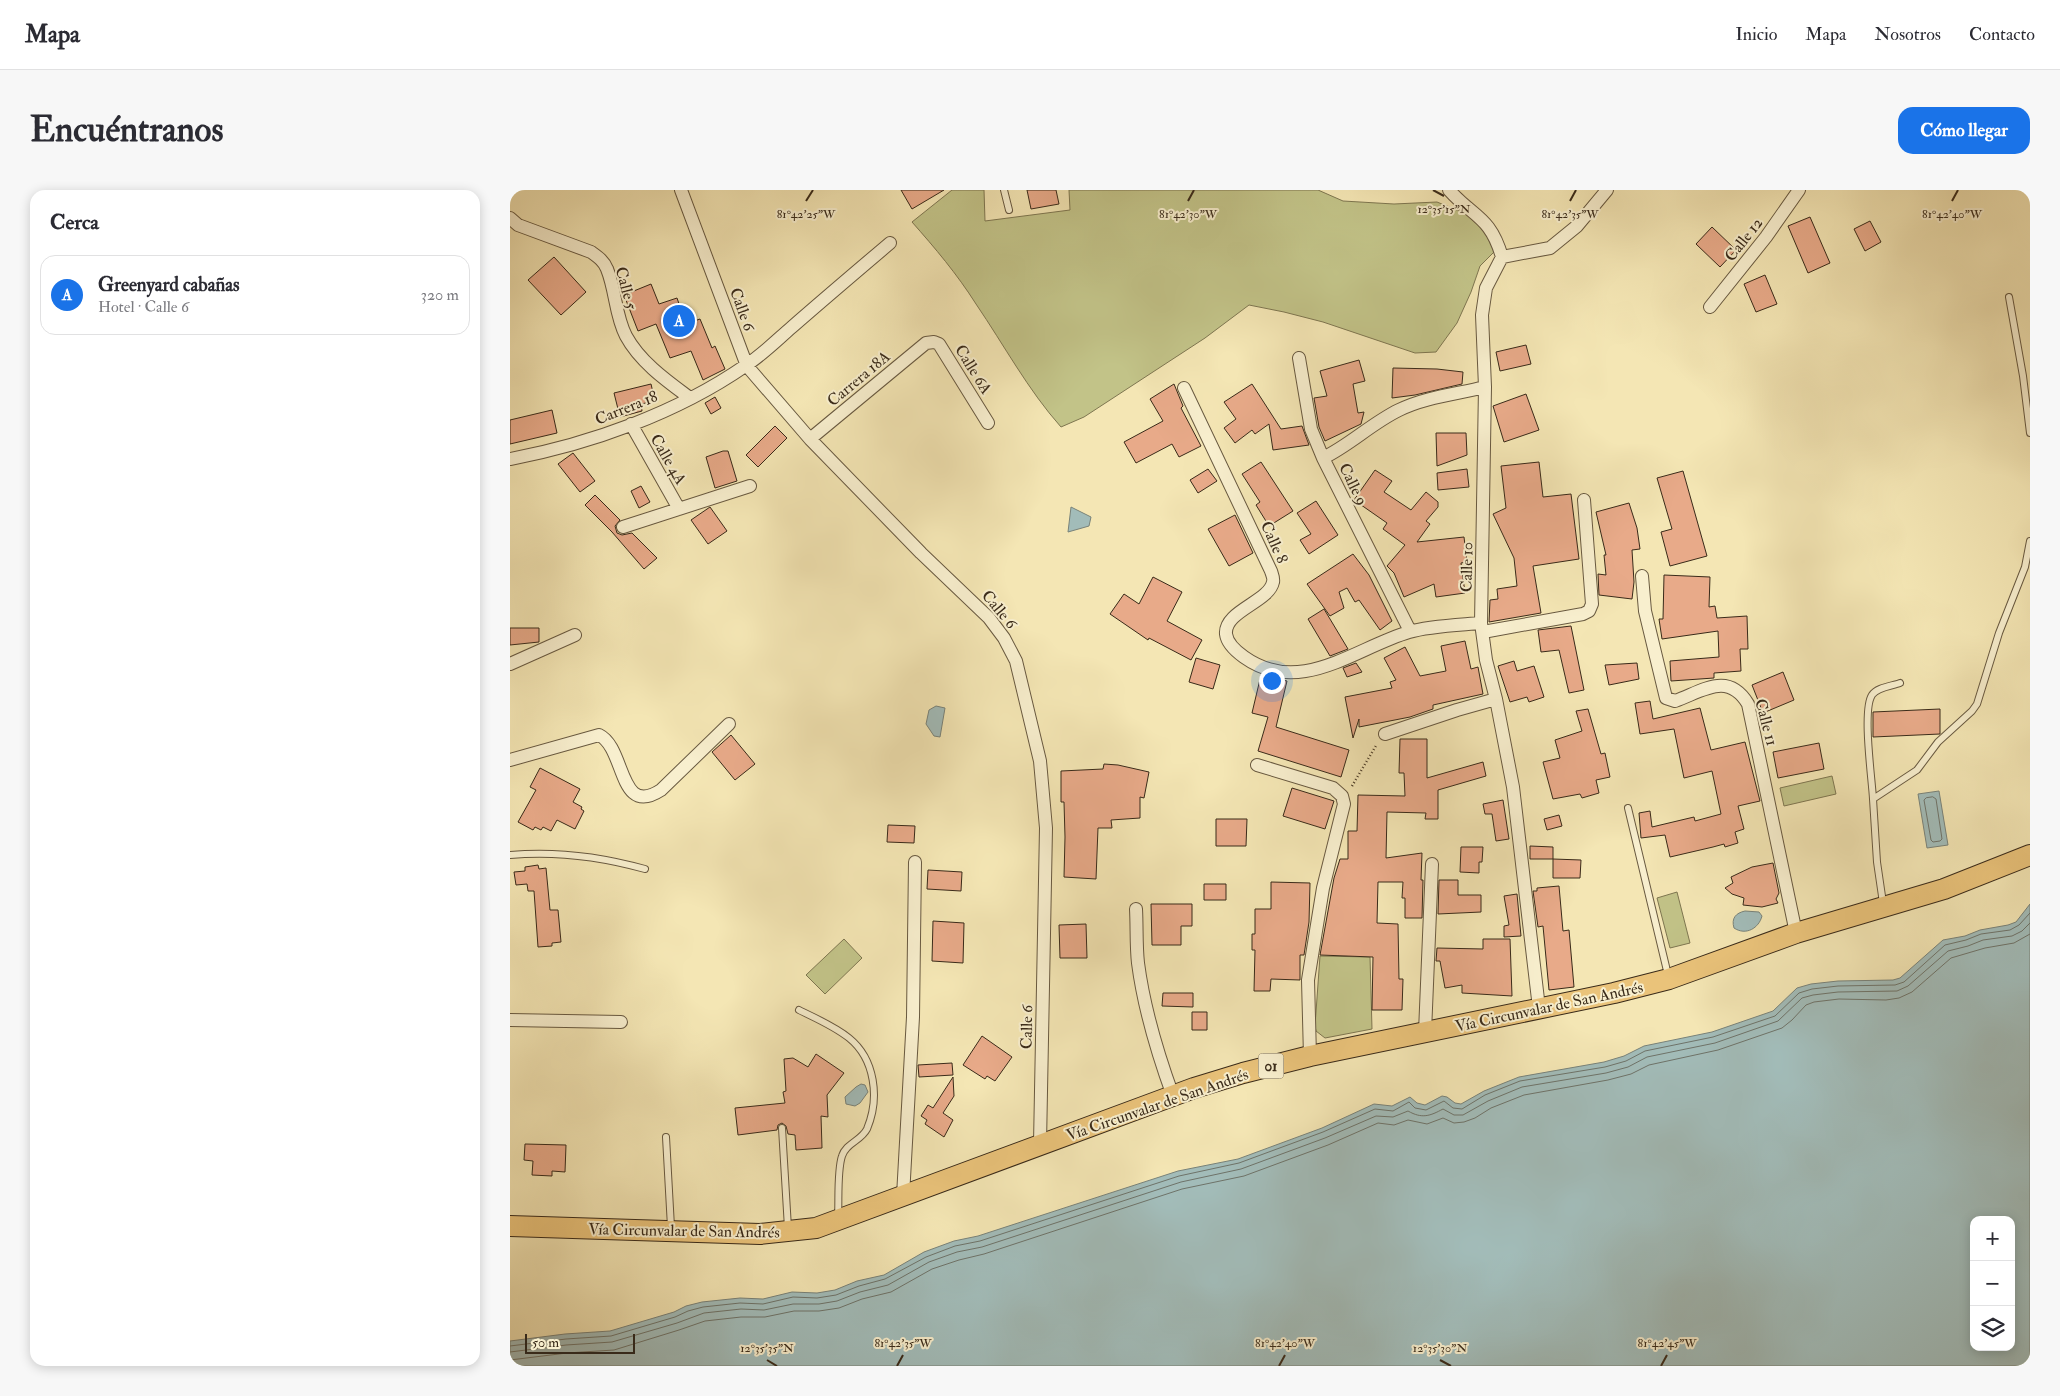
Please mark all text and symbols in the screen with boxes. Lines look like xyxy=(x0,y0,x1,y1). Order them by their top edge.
text: Mapa xyxy=(25,19,80,50)
text: Inicio xyxy=(1735,23,1777,46)
text: Mapa xyxy=(1805,23,1847,46)
text: Nosotros xyxy=(1875,23,1941,46)
text: Contacto xyxy=(1969,23,2035,46)
button: Cómo llegar xyxy=(1898,107,2030,154)
text: Encuéntranos xyxy=(30,108,223,152)
text: 12°35'15"N xyxy=(1417,202,1471,217)
text: 81°42'25"W xyxy=(777,207,836,222)
text: 81°42'30"W xyxy=(1159,207,1218,222)
text: 81°42'35"W xyxy=(1541,207,1599,222)
text: 81°42'40"W xyxy=(1922,207,1983,222)
text: Cerca xyxy=(50,209,99,236)
street label: Calle 12 xyxy=(1720,214,1767,266)
street label: Calle 5 xyxy=(611,265,641,312)
text: Greenyard cabañas xyxy=(98,273,240,297)
text: A xyxy=(62,285,72,305)
text: 320 m xyxy=(421,285,459,305)
street label: Calle 6 xyxy=(725,285,759,335)
text: Hotel · Calle 6 xyxy=(98,297,189,317)
pin: A xyxy=(663,302,695,340)
street label: Calle 6A xyxy=(950,341,996,398)
street label: Carrera 18A xyxy=(823,347,894,411)
street label: Carrera 18 xyxy=(592,386,661,430)
street label: Calle 4A xyxy=(646,431,691,488)
street label: Calle 9 xyxy=(1334,460,1372,509)
street label: Calle 8 xyxy=(1256,518,1292,567)
street label: Calle 10 xyxy=(1457,542,1477,592)
street label: Calle 6 xyxy=(977,586,1022,634)
your location xyxy=(1259,668,1285,694)
street label: Calle 11 xyxy=(1750,697,1782,748)
street label: Vía Circunvalar de San Andrés xyxy=(1453,977,1645,1037)
street label: Calle 6 xyxy=(1017,1004,1037,1049)
road number: 01 xyxy=(1258,1054,1284,1078)
street label: Vía Circunvalar de San Andrés xyxy=(1064,1064,1251,1146)
map controls xyxy=(1970,1216,2015,1351)
button: + xyxy=(1970,1216,2015,1261)
street label: Vía Circunvalar de San Andrés xyxy=(588,1219,780,1243)
button: − xyxy=(1970,1261,2015,1306)
button: layers xyxy=(1970,1306,2015,1351)
scale bar xyxy=(525,1331,635,1354)
text: 50 m xyxy=(532,1334,559,1351)
text: 81°42'35"W xyxy=(874,1336,932,1351)
text: 81°42'40"W xyxy=(1255,1336,1316,1351)
text: 81°42'45"W xyxy=(1638,1336,1697,1351)
text: 12°35'35"N xyxy=(740,1341,794,1356)
text: 12°35'30"N xyxy=(1413,1341,1467,1356)

